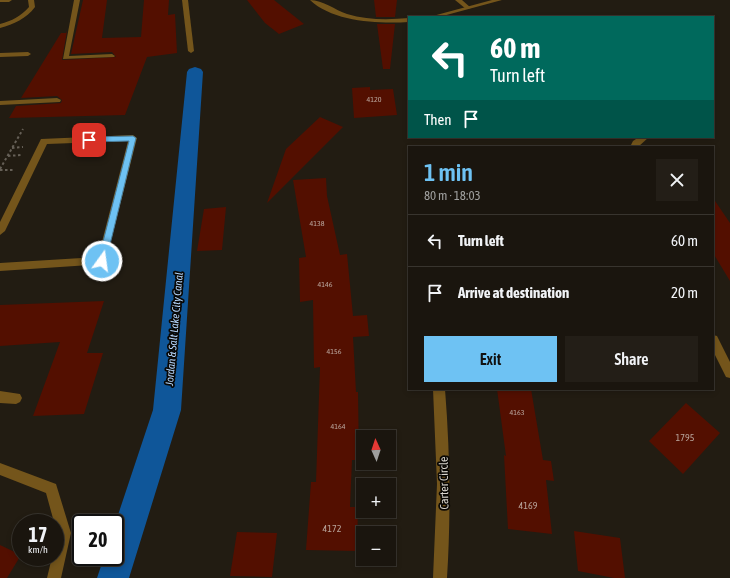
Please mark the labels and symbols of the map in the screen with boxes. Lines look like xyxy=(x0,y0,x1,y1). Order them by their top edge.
house number: 4120 xyxy=(366,95,382,104)
pin xyxy=(72,123,106,157)
house number: 4138 xyxy=(309,219,325,228)
position arrow xyxy=(81,240,123,282)
water label: Jordan & Salt Lake City Canal xyxy=(163,272,185,387)
house number: 4146 xyxy=(317,280,333,289)
house number: 4156 xyxy=(326,347,342,356)
house number: 4163 xyxy=(509,408,525,417)
house number: 4164 xyxy=(330,422,346,431)
north arrow xyxy=(356,430,396,470)
house number: 1795 xyxy=(676,432,695,443)
street label: Carter Circle xyxy=(437,456,451,510)
house number: 4169 xyxy=(519,500,538,511)
speed limit sign: 20 xyxy=(72,514,124,566)
house number: 4172 xyxy=(323,523,342,534)

